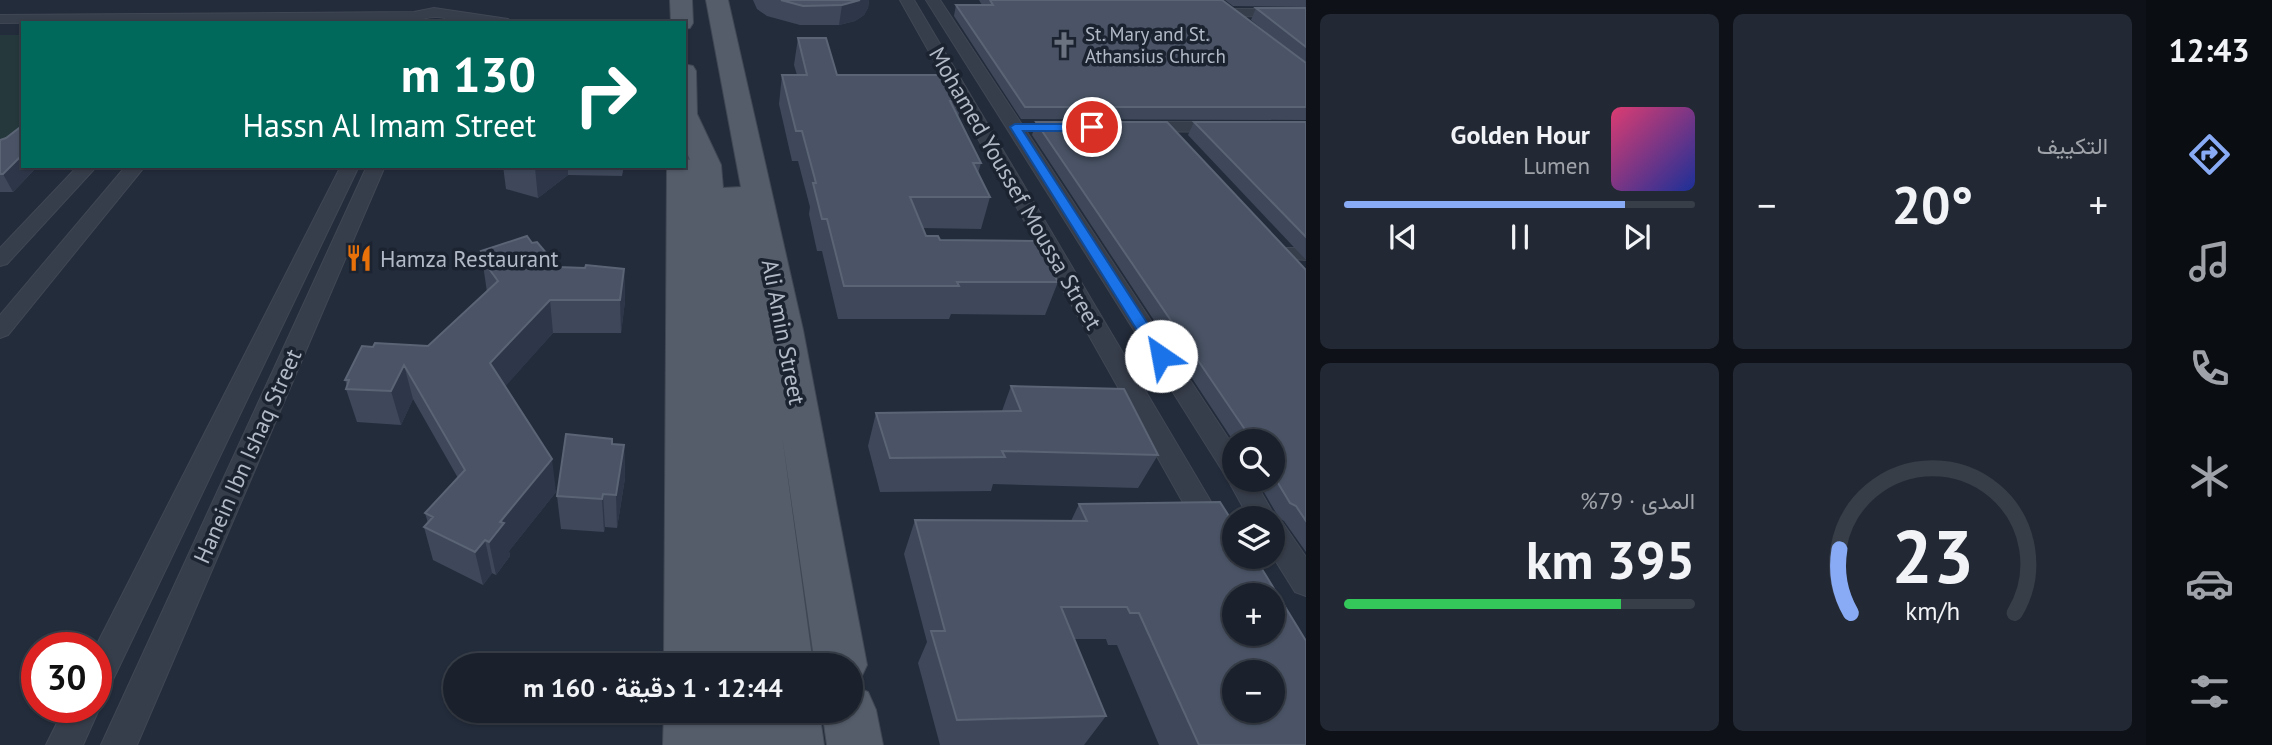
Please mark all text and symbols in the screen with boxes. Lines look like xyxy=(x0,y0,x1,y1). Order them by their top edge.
place label: St. Mary and St. Athansius Church xyxy=(1085,22,1226,68)
text: 12:43 xyxy=(2168,29,2250,71)
church icon: St. Mary and St. Athansius Church xyxy=(1049,30,1079,60)
text: 130 m xyxy=(401,42,536,106)
street label: Mohamed Youssef Moussa Street xyxy=(923,42,1109,335)
icon: right xyxy=(560,49,651,140)
pin xyxy=(1062,97,1122,157)
text: Hassn Al Imam Street xyxy=(243,104,536,146)
icon: arrive xyxy=(1073,108,1111,146)
text: Golden Hour xyxy=(1451,118,1590,151)
icon: directions xyxy=(2185,130,2234,179)
text: التكييف xyxy=(2037,131,2108,160)
text: Lumen xyxy=(1523,151,1590,180)
text: 20° xyxy=(1892,171,1973,238)
text: − xyxy=(1757,180,1776,229)
text: + xyxy=(2089,180,2108,229)
icon: previous xyxy=(1384,218,1422,256)
icon: pause xyxy=(1501,218,1539,256)
icon: next xyxy=(1618,218,1656,256)
icon: music xyxy=(2185,237,2234,286)
restaurant icon: Hamza Restaurant xyxy=(344,243,374,273)
place label: Hamza Restaurant xyxy=(380,244,559,273)
street label: Ali Amin Street xyxy=(756,257,812,407)
position arrow xyxy=(1124,319,1198,393)
street label: Hanein Ibn Ishaq Street xyxy=(187,344,307,568)
icon: phone xyxy=(2185,344,2234,393)
map controls xyxy=(1222,429,1285,723)
button: search xyxy=(1222,429,1285,492)
icon: climate xyxy=(2185,452,2234,501)
text: المدى · 79% xyxy=(1580,486,1695,515)
button: layers xyxy=(1222,506,1285,569)
text: 23 xyxy=(1891,509,1974,603)
text: 395 km xyxy=(1526,526,1695,593)
icon: car xyxy=(2185,559,2234,608)
button: + xyxy=(1222,583,1285,646)
text: km/h xyxy=(1905,595,1960,627)
speed limit sign: 30 xyxy=(21,632,112,723)
button: − xyxy=(1222,660,1285,723)
icon: filters xyxy=(2185,667,2234,716)
text: 12:44 · 1 دقيقة · 160 m xyxy=(523,671,783,704)

